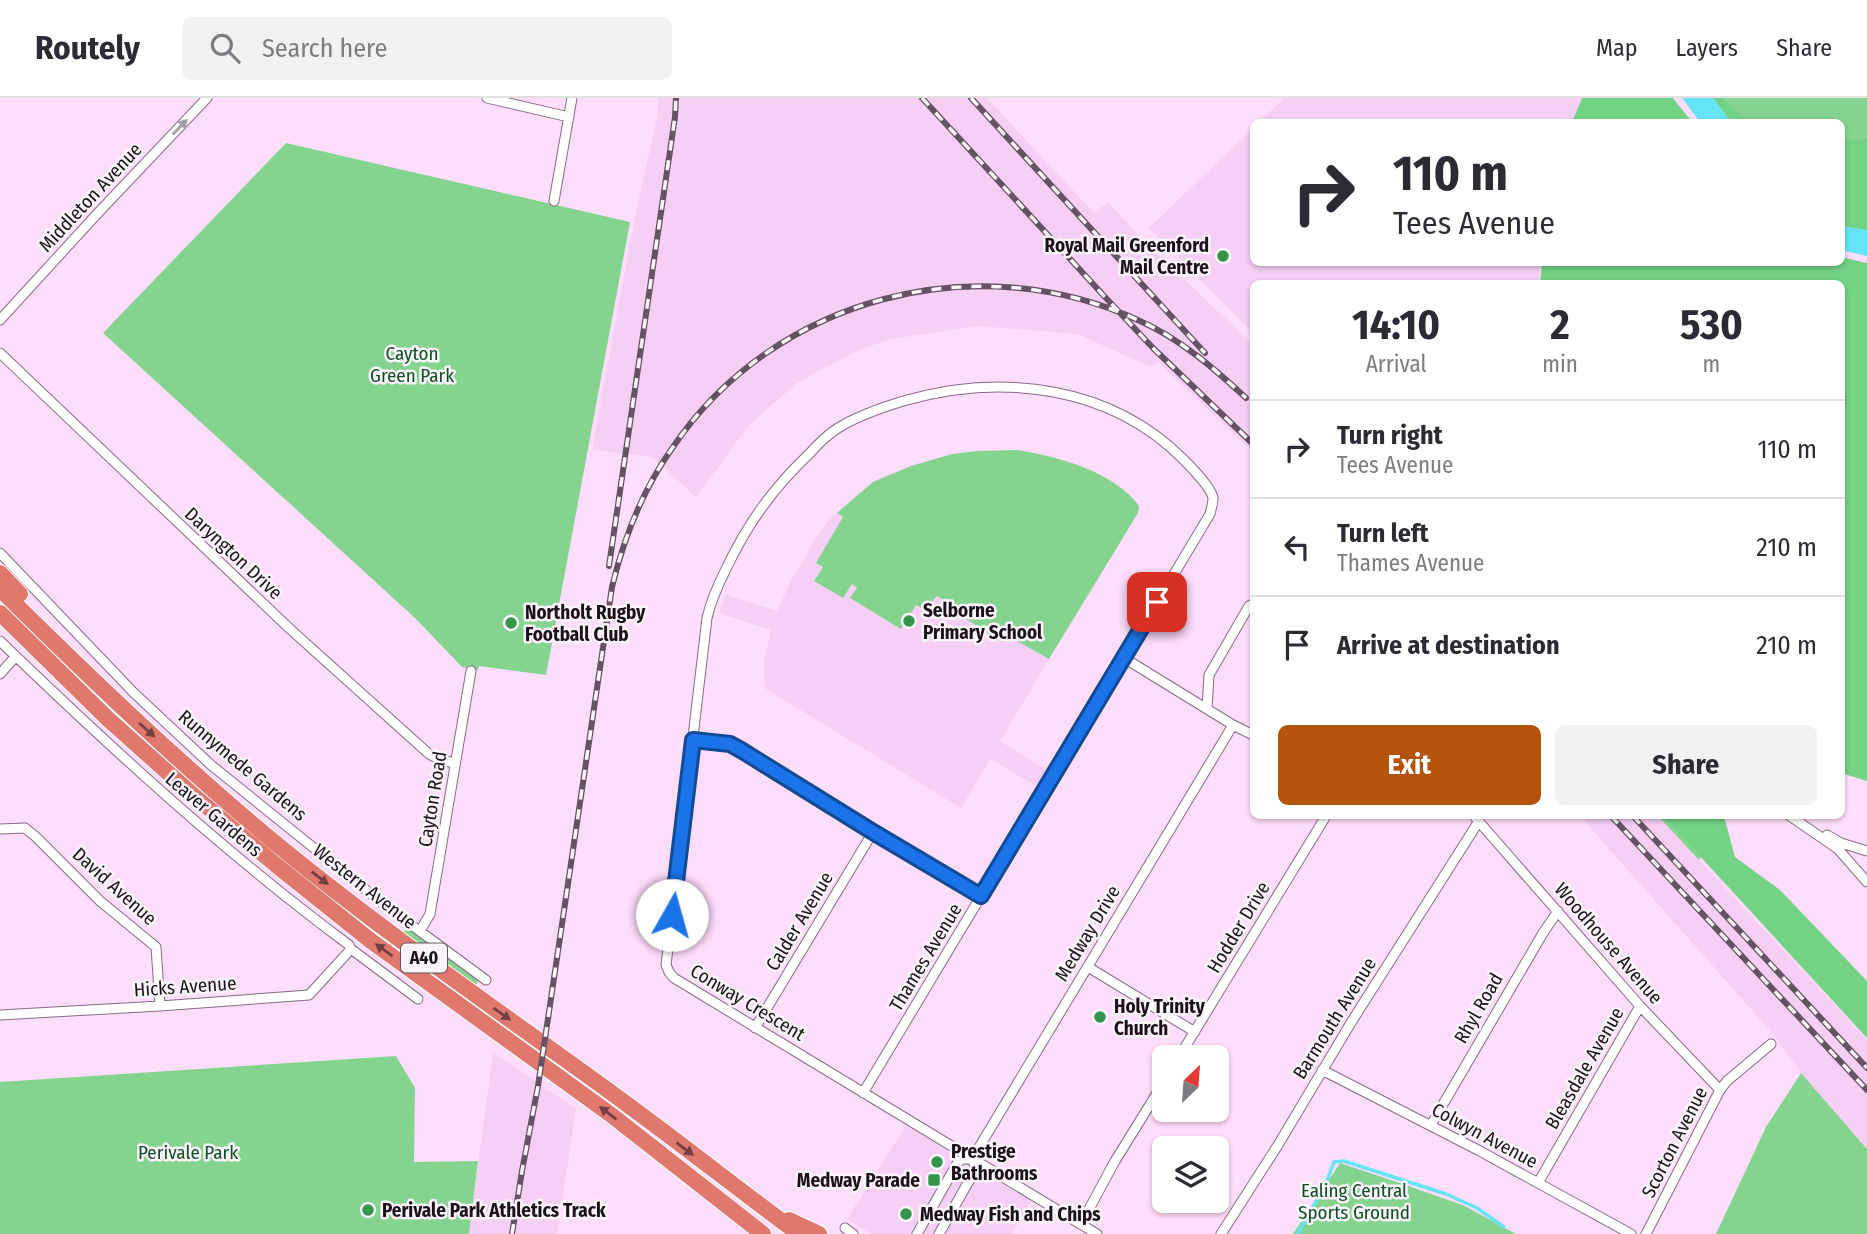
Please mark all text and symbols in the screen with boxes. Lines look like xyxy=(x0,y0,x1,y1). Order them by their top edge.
search box xyxy=(182,17,672,80)
text: Routely xyxy=(35,28,140,68)
icon: search xyxy=(206,29,244,67)
text: Search here xyxy=(262,33,387,64)
text: Map xyxy=(1596,34,1638,62)
text: Layers xyxy=(1676,34,1738,62)
text: Share xyxy=(1776,34,1832,62)
one-way arrow xyxy=(171,118,188,135)
street label: Middleton Avenue xyxy=(34,138,147,257)
text: 110 m xyxy=(1393,144,1508,203)
icon: right xyxy=(1278,147,1369,238)
text: Tees Avenue xyxy=(1393,204,1555,242)
place label: Royal Mail Greenford Mail Centre xyxy=(1045,234,1209,279)
marker: Royal Mail Greenford Mail Centre xyxy=(1215,248,1231,264)
text: 14:10 xyxy=(1352,300,1440,350)
text: 2 xyxy=(1550,300,1570,350)
text: 530 xyxy=(1680,300,1743,350)
park label: Cayton Green Park xyxy=(370,342,454,387)
text: Arrival xyxy=(1366,350,1427,378)
text: min xyxy=(1542,350,1578,378)
text: m xyxy=(1703,350,1720,378)
text: Turn right xyxy=(1337,420,1443,451)
icon: right xyxy=(1278,430,1316,468)
text: 110 m xyxy=(1757,434,1817,465)
text: Tees Avenue xyxy=(1337,451,1453,479)
street label: Daryngton Drive xyxy=(180,502,287,604)
text: Turn left xyxy=(1337,518,1429,549)
icon: left xyxy=(1278,528,1316,566)
text: 210 m xyxy=(1756,532,1817,563)
text: Thames Avenue xyxy=(1337,549,1484,577)
pin xyxy=(1127,572,1187,632)
icon: arrive xyxy=(1138,583,1176,621)
place label: Selborne Primary School xyxy=(923,599,1043,644)
place label: Northolt Rugby Football Club xyxy=(525,601,646,646)
marker: Selborne Primary School xyxy=(901,613,917,629)
marker: Northolt Rugby Football Club xyxy=(503,615,519,631)
icon: arrive xyxy=(1278,626,1316,664)
text: Arrive at destination xyxy=(1337,630,1560,661)
text: 210 m xyxy=(1756,630,1817,661)
street label: Runnymede Gardens xyxy=(174,705,312,826)
one-way arrow xyxy=(138,722,155,737)
button: Exit xyxy=(1278,725,1541,805)
button: Share xyxy=(1555,725,1817,805)
street label: Cayton Road xyxy=(414,749,451,849)
street label: Leaver Gardens xyxy=(161,767,267,861)
street label: Western Avenue xyxy=(308,839,421,934)
street label: David Avenue xyxy=(68,843,161,930)
street label: Calder Avenue xyxy=(761,868,838,975)
one-way arrow xyxy=(310,870,328,885)
street label: Hodder Drive xyxy=(1202,877,1275,977)
position arrow xyxy=(635,878,709,952)
street label: Woodhouse Avenue xyxy=(1550,878,1668,1009)
street label: Medway Drive xyxy=(1050,881,1125,985)
street label: Thames Avenue xyxy=(884,899,967,1015)
one-way arrow xyxy=(375,944,393,958)
road number: A40 xyxy=(401,944,447,972)
street label: Barmouth Avenue xyxy=(1288,953,1381,1083)
street label: Conway Crescent xyxy=(686,959,810,1046)
street label: Rhyl Road xyxy=(1449,969,1508,1048)
street label: Hicks Avenue xyxy=(133,971,237,1002)
place label: Holy Trinity Church xyxy=(1114,995,1206,1040)
street label: Bleasdale Avenue xyxy=(1540,1003,1629,1133)
one-way arrow xyxy=(493,1007,511,1021)
marker: Holy Trinity Church xyxy=(1092,1009,1108,1025)
north arrow xyxy=(1152,1045,1228,1122)
map controls xyxy=(1152,1045,1229,1213)
street label: Scorton Avenue xyxy=(1637,1083,1712,1201)
street label: Colwyn Avenue xyxy=(1428,1098,1542,1173)
one-way arrow xyxy=(599,1106,617,1120)
button: layers xyxy=(1152,1136,1229,1213)
place label: Prestige Bathrooms xyxy=(951,1140,1038,1185)
park label: Perivale Park xyxy=(138,1141,238,1164)
one-way arrow xyxy=(676,1141,694,1155)
marker: Prestige Bathrooms xyxy=(929,1154,945,1170)
place label: Medway Parade xyxy=(797,1169,920,1192)
marker: Medway Parade xyxy=(926,1172,942,1188)
park label: Ealing Central Sports Ground xyxy=(1298,1179,1410,1224)
place label: Perivale Park Athletics Track xyxy=(382,1199,606,1222)
marker: Perivale Park Athletics Track xyxy=(360,1202,376,1218)
place label: Medway Fish and Chips xyxy=(920,1203,1101,1226)
marker: Medway Fish and Chips xyxy=(898,1206,914,1222)

